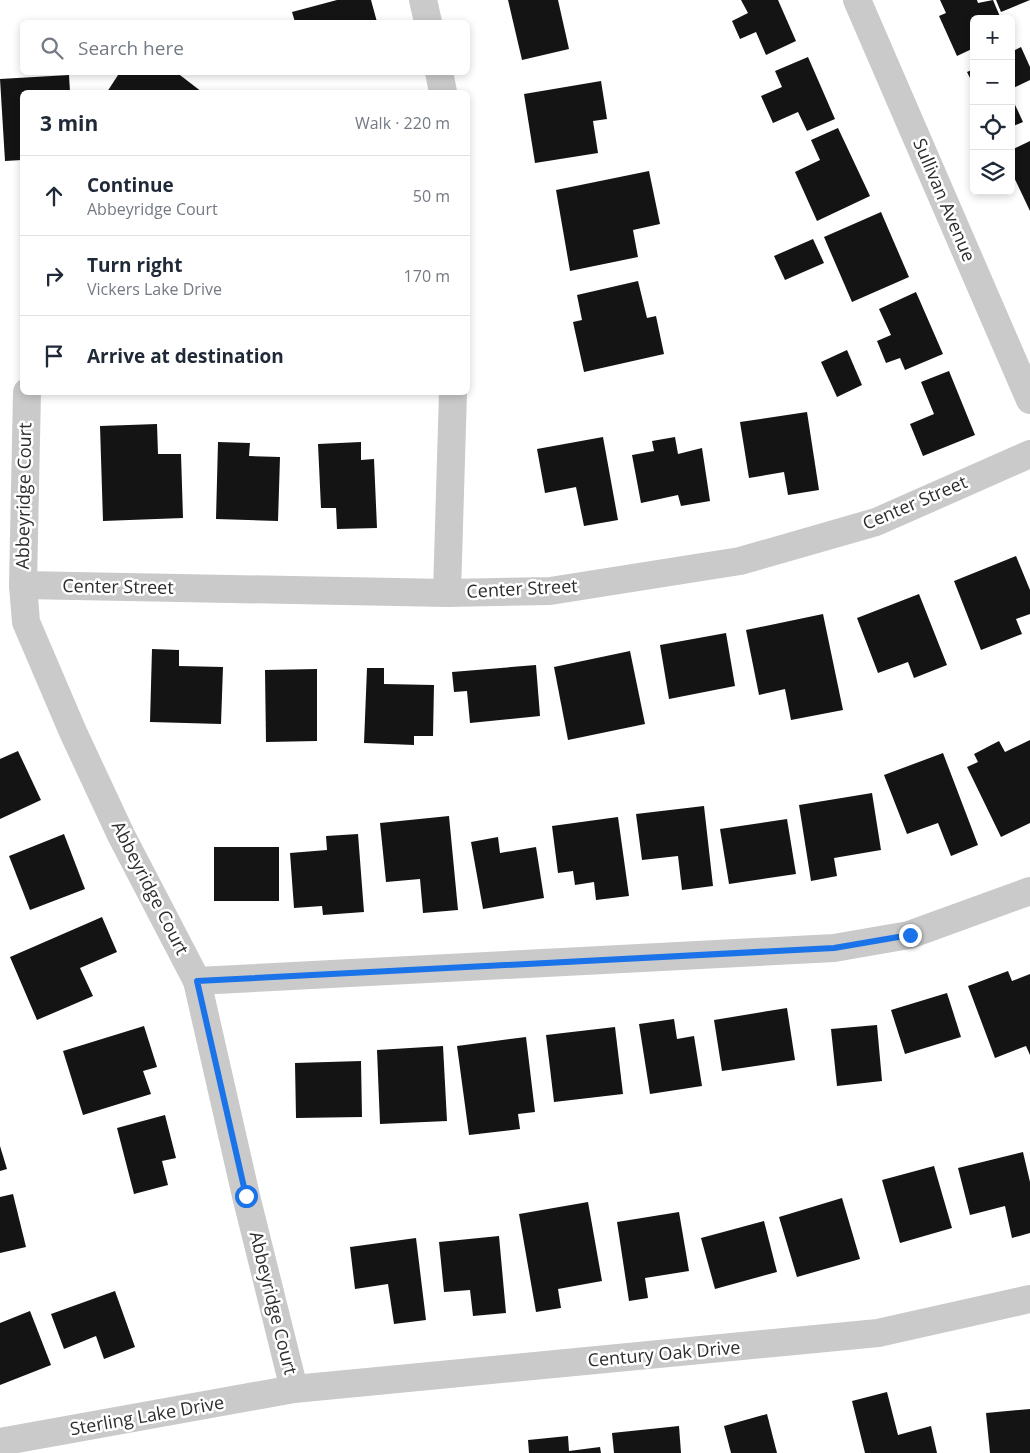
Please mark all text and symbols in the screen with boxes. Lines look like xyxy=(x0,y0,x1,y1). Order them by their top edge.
map controls xyxy=(970,15,1015,195)
button: + xyxy=(970,15,1015,60)
search box xyxy=(20,20,470,75)
icon: search xyxy=(38,34,66,62)
text: Search here xyxy=(78,35,184,61)
button: − xyxy=(970,60,1015,105)
button: locate xyxy=(970,105,1015,150)
text: 3 min xyxy=(40,109,98,137)
text: Walk · 220 m xyxy=(355,112,450,134)
street label: Sullivan Avenue xyxy=(908,134,982,265)
button: layers xyxy=(970,150,1015,195)
text: Continue xyxy=(87,172,174,198)
icon: ahead xyxy=(40,182,68,210)
text: 50 m xyxy=(413,185,450,207)
text: Abbeyridge Court xyxy=(87,198,218,220)
text: Turn right xyxy=(87,252,182,278)
icon: right xyxy=(40,262,68,290)
text: 170 m xyxy=(404,265,450,287)
text: Vickers Lake Drive xyxy=(87,278,222,300)
icon: arrive xyxy=(40,342,68,370)
text: Arrive at destination xyxy=(87,343,284,369)
street label: Abbeyridge Court xyxy=(10,422,36,570)
street label: Center Street xyxy=(859,469,971,535)
street label: Center Street xyxy=(62,573,174,599)
street label: Center Street xyxy=(466,573,578,603)
street label: Abbeyridge Court xyxy=(107,817,195,958)
route end xyxy=(899,924,922,947)
route start xyxy=(235,1185,258,1208)
street label: Abbeyridge Court xyxy=(245,1229,303,1377)
street label: Century Oak Drive xyxy=(587,1334,741,1372)
street label: Sterling Lake Drive xyxy=(68,1390,226,1440)

